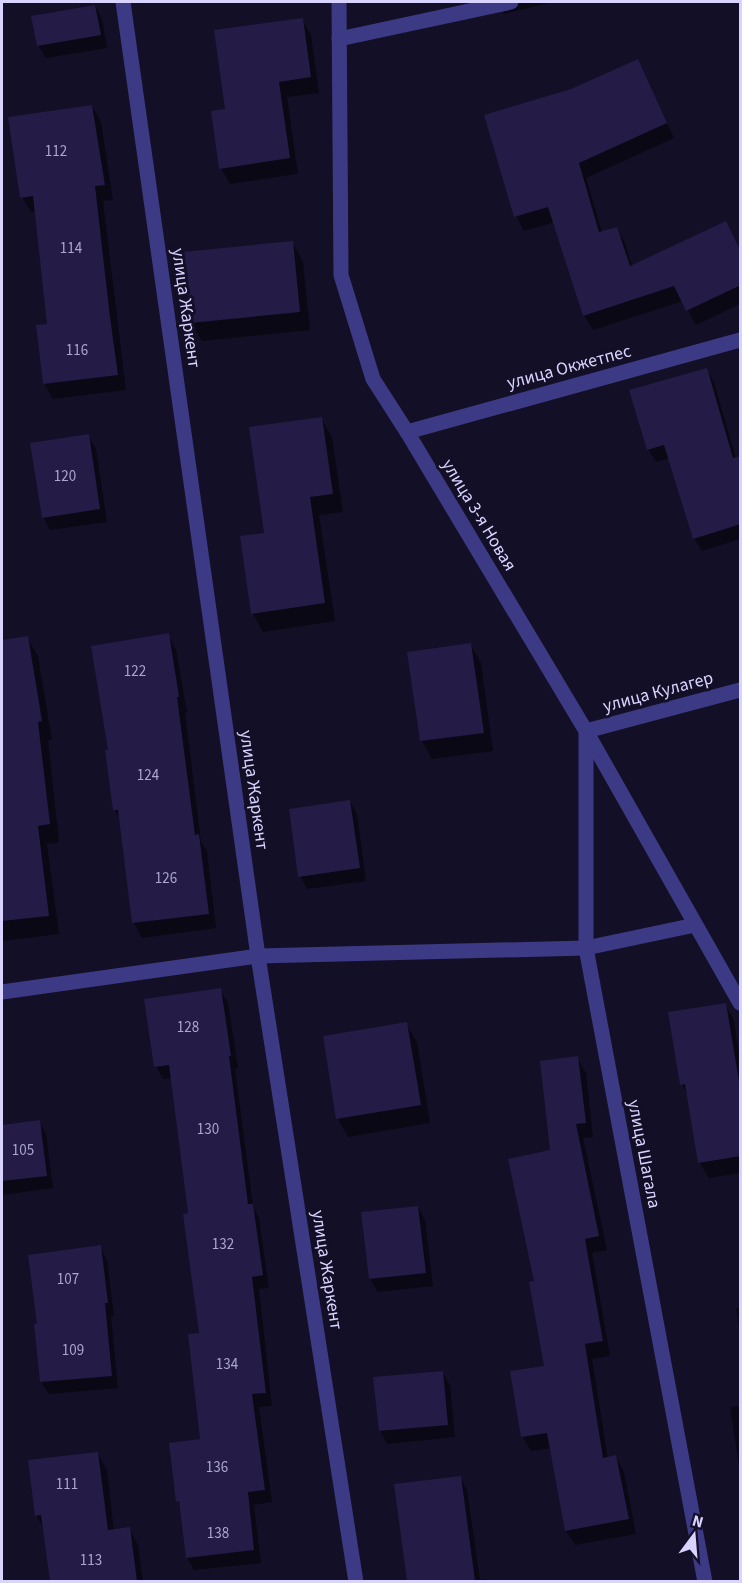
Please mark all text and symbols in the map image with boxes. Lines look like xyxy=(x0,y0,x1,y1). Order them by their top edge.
house number: 112 xyxy=(45,141,67,162)
house number: 114 xyxy=(60,238,83,259)
street label: улица Жаркент xyxy=(165,246,207,370)
street label: улица Окжетпес xyxy=(504,338,634,396)
house number: 116 xyxy=(66,340,88,361)
street label: улица 3-я Новая xyxy=(436,454,522,576)
house number: 120 xyxy=(54,466,76,487)
house number: 122 xyxy=(124,661,146,682)
street label: улица Кулагер xyxy=(600,665,716,719)
street label: улица Жаркент xyxy=(233,728,275,852)
house number: 124 xyxy=(137,765,160,786)
house number: 126 xyxy=(155,868,177,889)
house number: 128 xyxy=(177,1017,199,1038)
street label: улица Шагала xyxy=(621,1098,667,1210)
house number: 130 xyxy=(197,1119,219,1140)
house number: 105 xyxy=(12,1140,34,1161)
street label: улица Жаркент xyxy=(305,1208,349,1332)
house number: 132 xyxy=(212,1234,234,1255)
house number: 107 xyxy=(57,1269,79,1290)
house number: 109 xyxy=(62,1340,84,1361)
house number: 134 xyxy=(216,1354,239,1375)
house number: 136 xyxy=(206,1457,228,1478)
house number: 111 xyxy=(56,1474,78,1495)
north arrow xyxy=(664,1505,724,1565)
text: N xyxy=(690,1510,706,1534)
house number: 138 xyxy=(207,1523,229,1544)
house number: 113 xyxy=(80,1550,102,1571)

